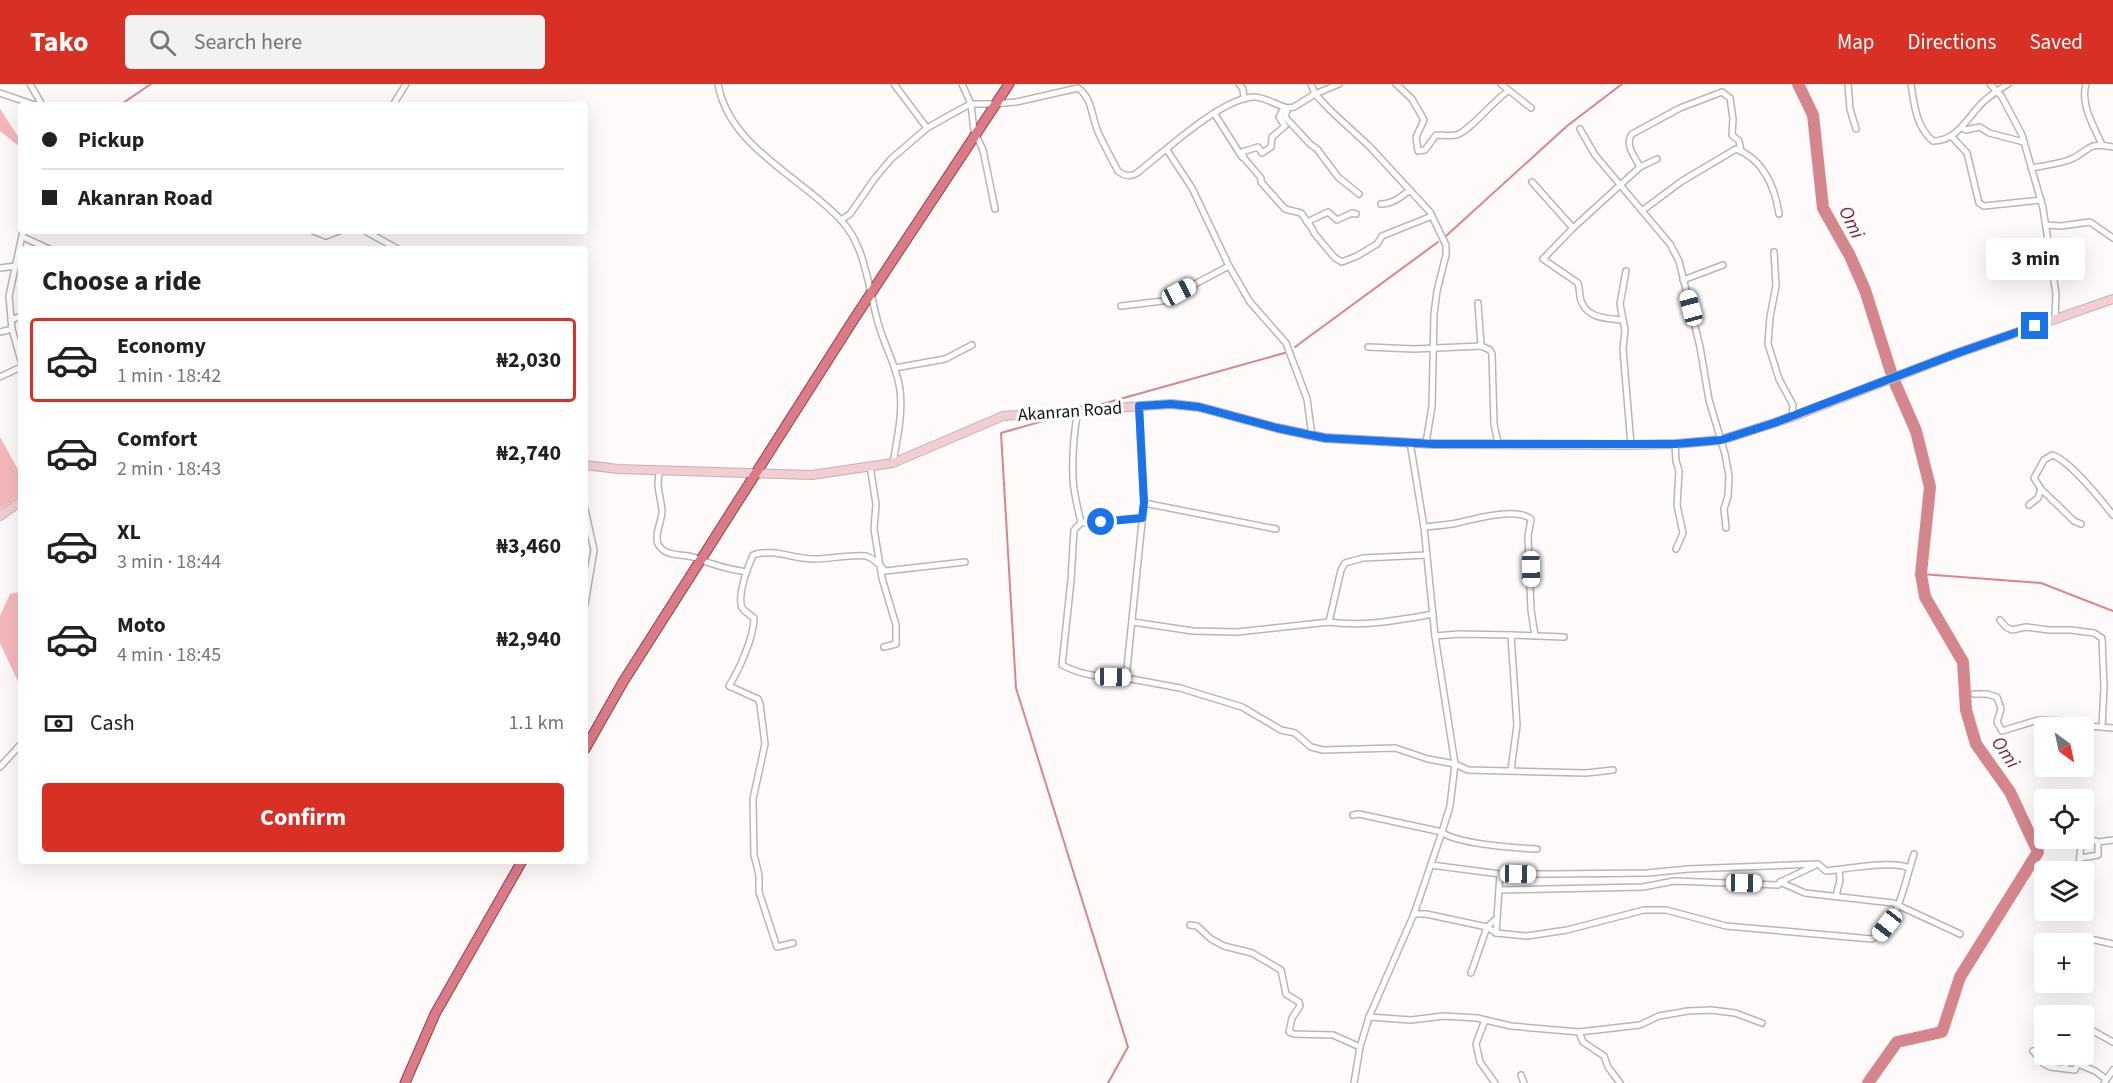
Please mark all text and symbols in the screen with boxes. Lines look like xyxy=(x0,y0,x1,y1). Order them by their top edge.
search box xyxy=(125,15,545,69)
text: Tako xyxy=(30,22,89,62)
icon: search xyxy=(146,26,179,59)
text: Search here xyxy=(194,26,302,58)
text: Map xyxy=(1837,27,1875,57)
text: Directions xyxy=(1908,27,1996,57)
text: Saved xyxy=(2029,27,2083,57)
text: Pickup xyxy=(78,124,144,156)
text: Akanran Road xyxy=(78,182,213,214)
water label: Omi xyxy=(1831,201,1871,244)
callout: 3 min xyxy=(1986,239,2084,281)
text: 3 min xyxy=(2011,245,2060,273)
text: Choose a ride xyxy=(42,262,202,301)
car xyxy=(1159,276,1199,308)
car xyxy=(1678,288,1704,328)
route end xyxy=(2021,312,2048,339)
text: Economy xyxy=(117,330,206,362)
icon: car xyxy=(45,333,99,387)
text: ₦2,030 xyxy=(496,344,561,376)
text: 1 min · 18:42 xyxy=(117,362,221,390)
street label: Akanran Road xyxy=(1017,395,1123,428)
text: Comfort xyxy=(117,423,198,455)
icon: car xyxy=(45,426,99,480)
text: ₦2,740 xyxy=(496,437,561,469)
text: 2 min · 18:43 xyxy=(117,455,221,483)
route start xyxy=(1087,508,1114,535)
text: XL xyxy=(117,516,141,548)
icon: car xyxy=(45,519,99,573)
text: ₦3,460 xyxy=(496,530,561,562)
text: 3 min · 18:44 xyxy=(117,548,221,576)
car xyxy=(1522,551,1540,587)
text: Moto xyxy=(117,609,166,641)
icon: car xyxy=(45,612,99,666)
text: ₦2,940 xyxy=(496,623,561,655)
text: 4 min · 18:45 xyxy=(117,641,221,669)
car xyxy=(1095,668,1131,686)
icon: cash xyxy=(42,707,75,740)
text: Cash xyxy=(90,707,135,739)
text: 1.1 km xyxy=(509,709,564,737)
north arrow xyxy=(2034,717,2094,777)
map controls xyxy=(2034,717,2094,1065)
water label: Omi xyxy=(1984,731,2026,774)
button: Confirm xyxy=(42,783,564,852)
button: locate xyxy=(2034,789,2094,849)
button: layers xyxy=(2034,861,2094,921)
car xyxy=(1500,865,1536,883)
car xyxy=(1726,874,1762,892)
car xyxy=(1869,905,1905,945)
button: + xyxy=(2034,933,2094,993)
button: − xyxy=(2034,1005,2094,1065)

